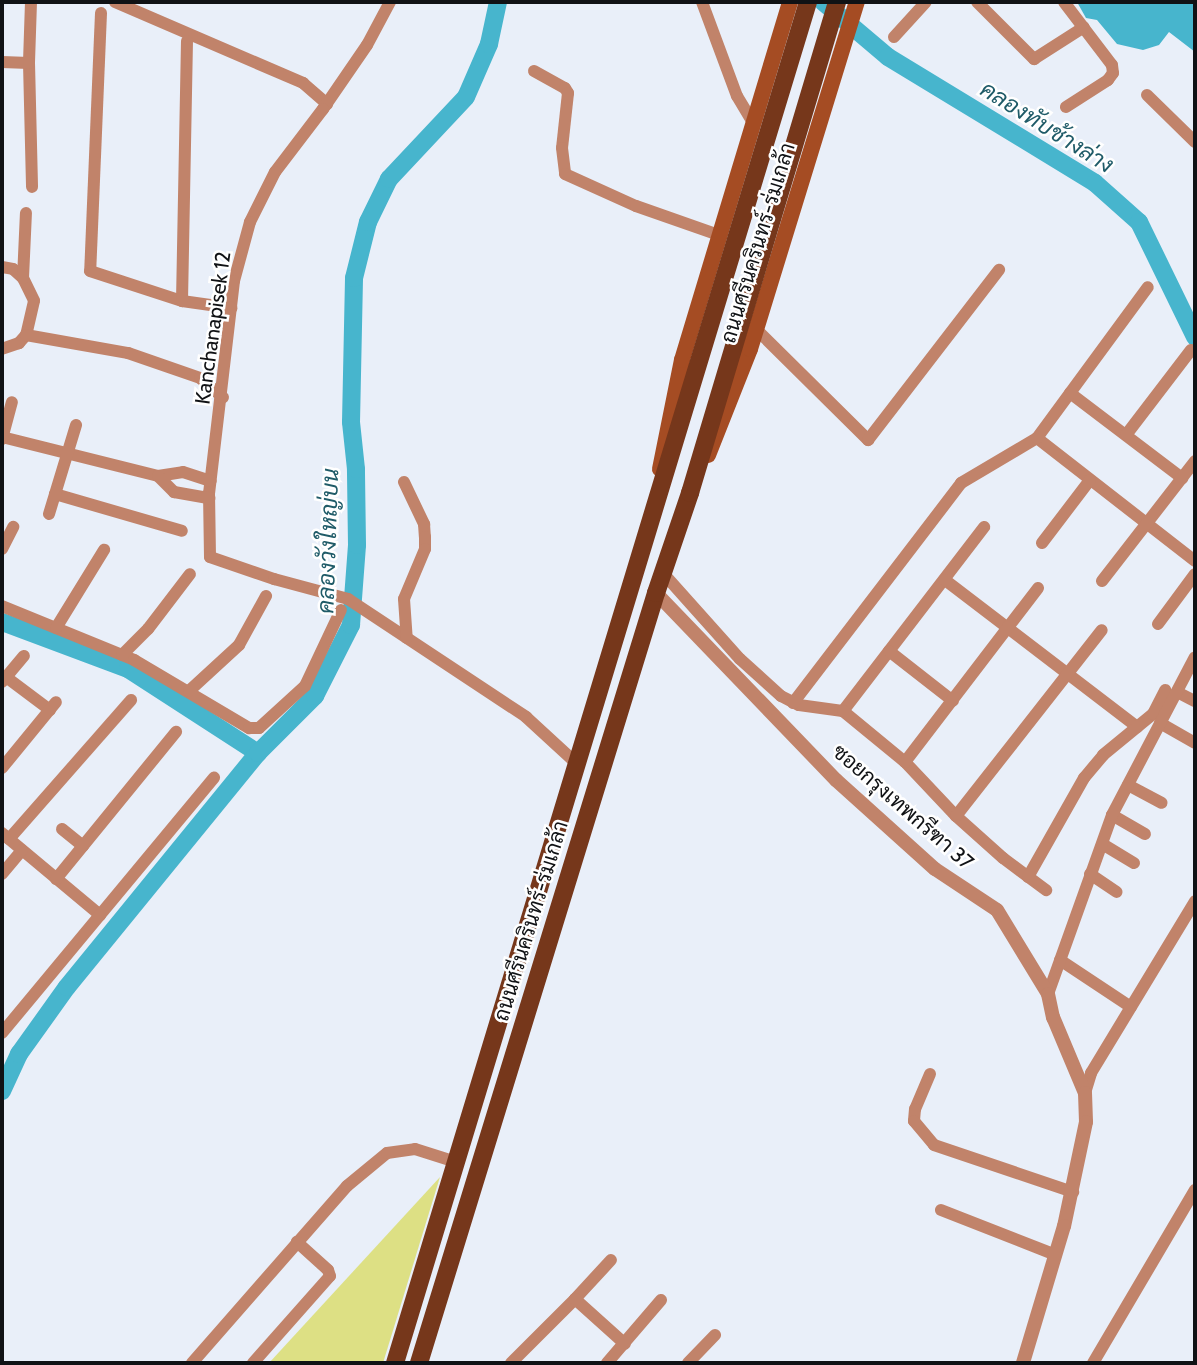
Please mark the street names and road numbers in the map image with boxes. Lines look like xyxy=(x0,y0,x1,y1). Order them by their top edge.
street label: ถนนศรีนครินทร์-ร่มเกล้า xyxy=(716,140,800,346)
street label: Kanchanapisek 12 xyxy=(190,250,236,406)
street label: ซอยกรุงเทพกรีฑา 37 xyxy=(827,739,979,875)
street label: ถนนศรีนครินทร์-ร่มเกล้า xyxy=(489,818,573,1024)

